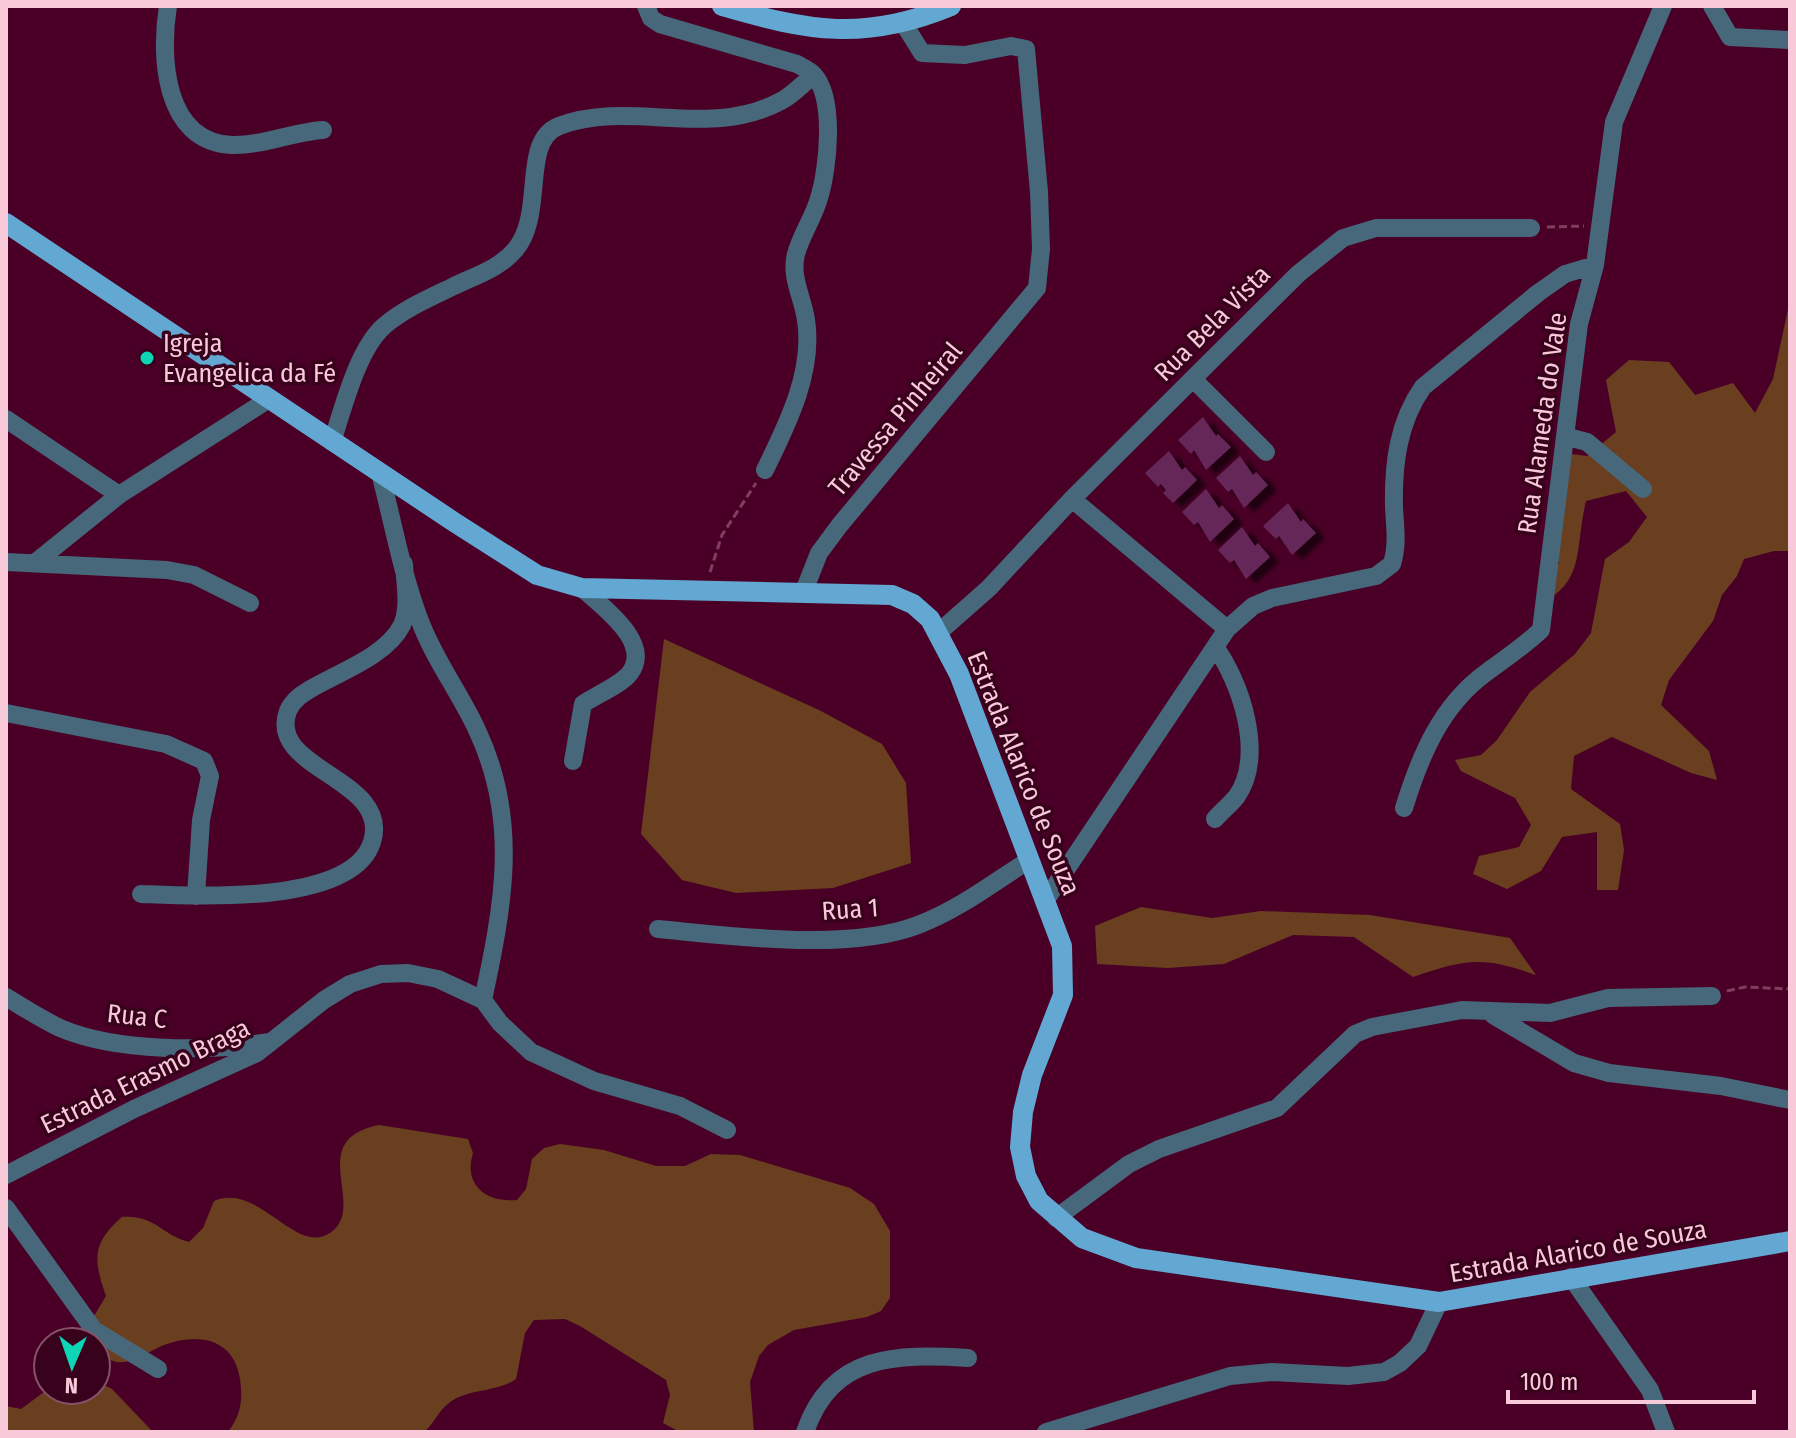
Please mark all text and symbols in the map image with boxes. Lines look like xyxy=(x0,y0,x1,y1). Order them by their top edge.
street label: Rua Bela Vista xyxy=(1148,259,1277,388)
street label: Rua Alameda do Vale xyxy=(1512,310,1573,536)
place label: Igreja Evangelica da Fé xyxy=(163,328,336,389)
street label: Travessa Pinheiral xyxy=(822,336,969,503)
marker: Igreja Evangelica da Fé xyxy=(138,349,156,367)
street label: Estrada Alarico de Souza xyxy=(960,647,1087,900)
street label: Rua 1 xyxy=(821,892,879,927)
street label: Rua C xyxy=(106,998,168,1035)
street label: Estrada Erasmo Braga xyxy=(36,1012,255,1140)
street label: Estrada Alarico de Souza xyxy=(1447,1214,1709,1289)
north arrow xyxy=(32,1326,112,1406)
scale bar xyxy=(1508,1354,1754,1404)
text: 100 m xyxy=(1520,1368,1578,1396)
text: N xyxy=(64,1372,78,1399)

